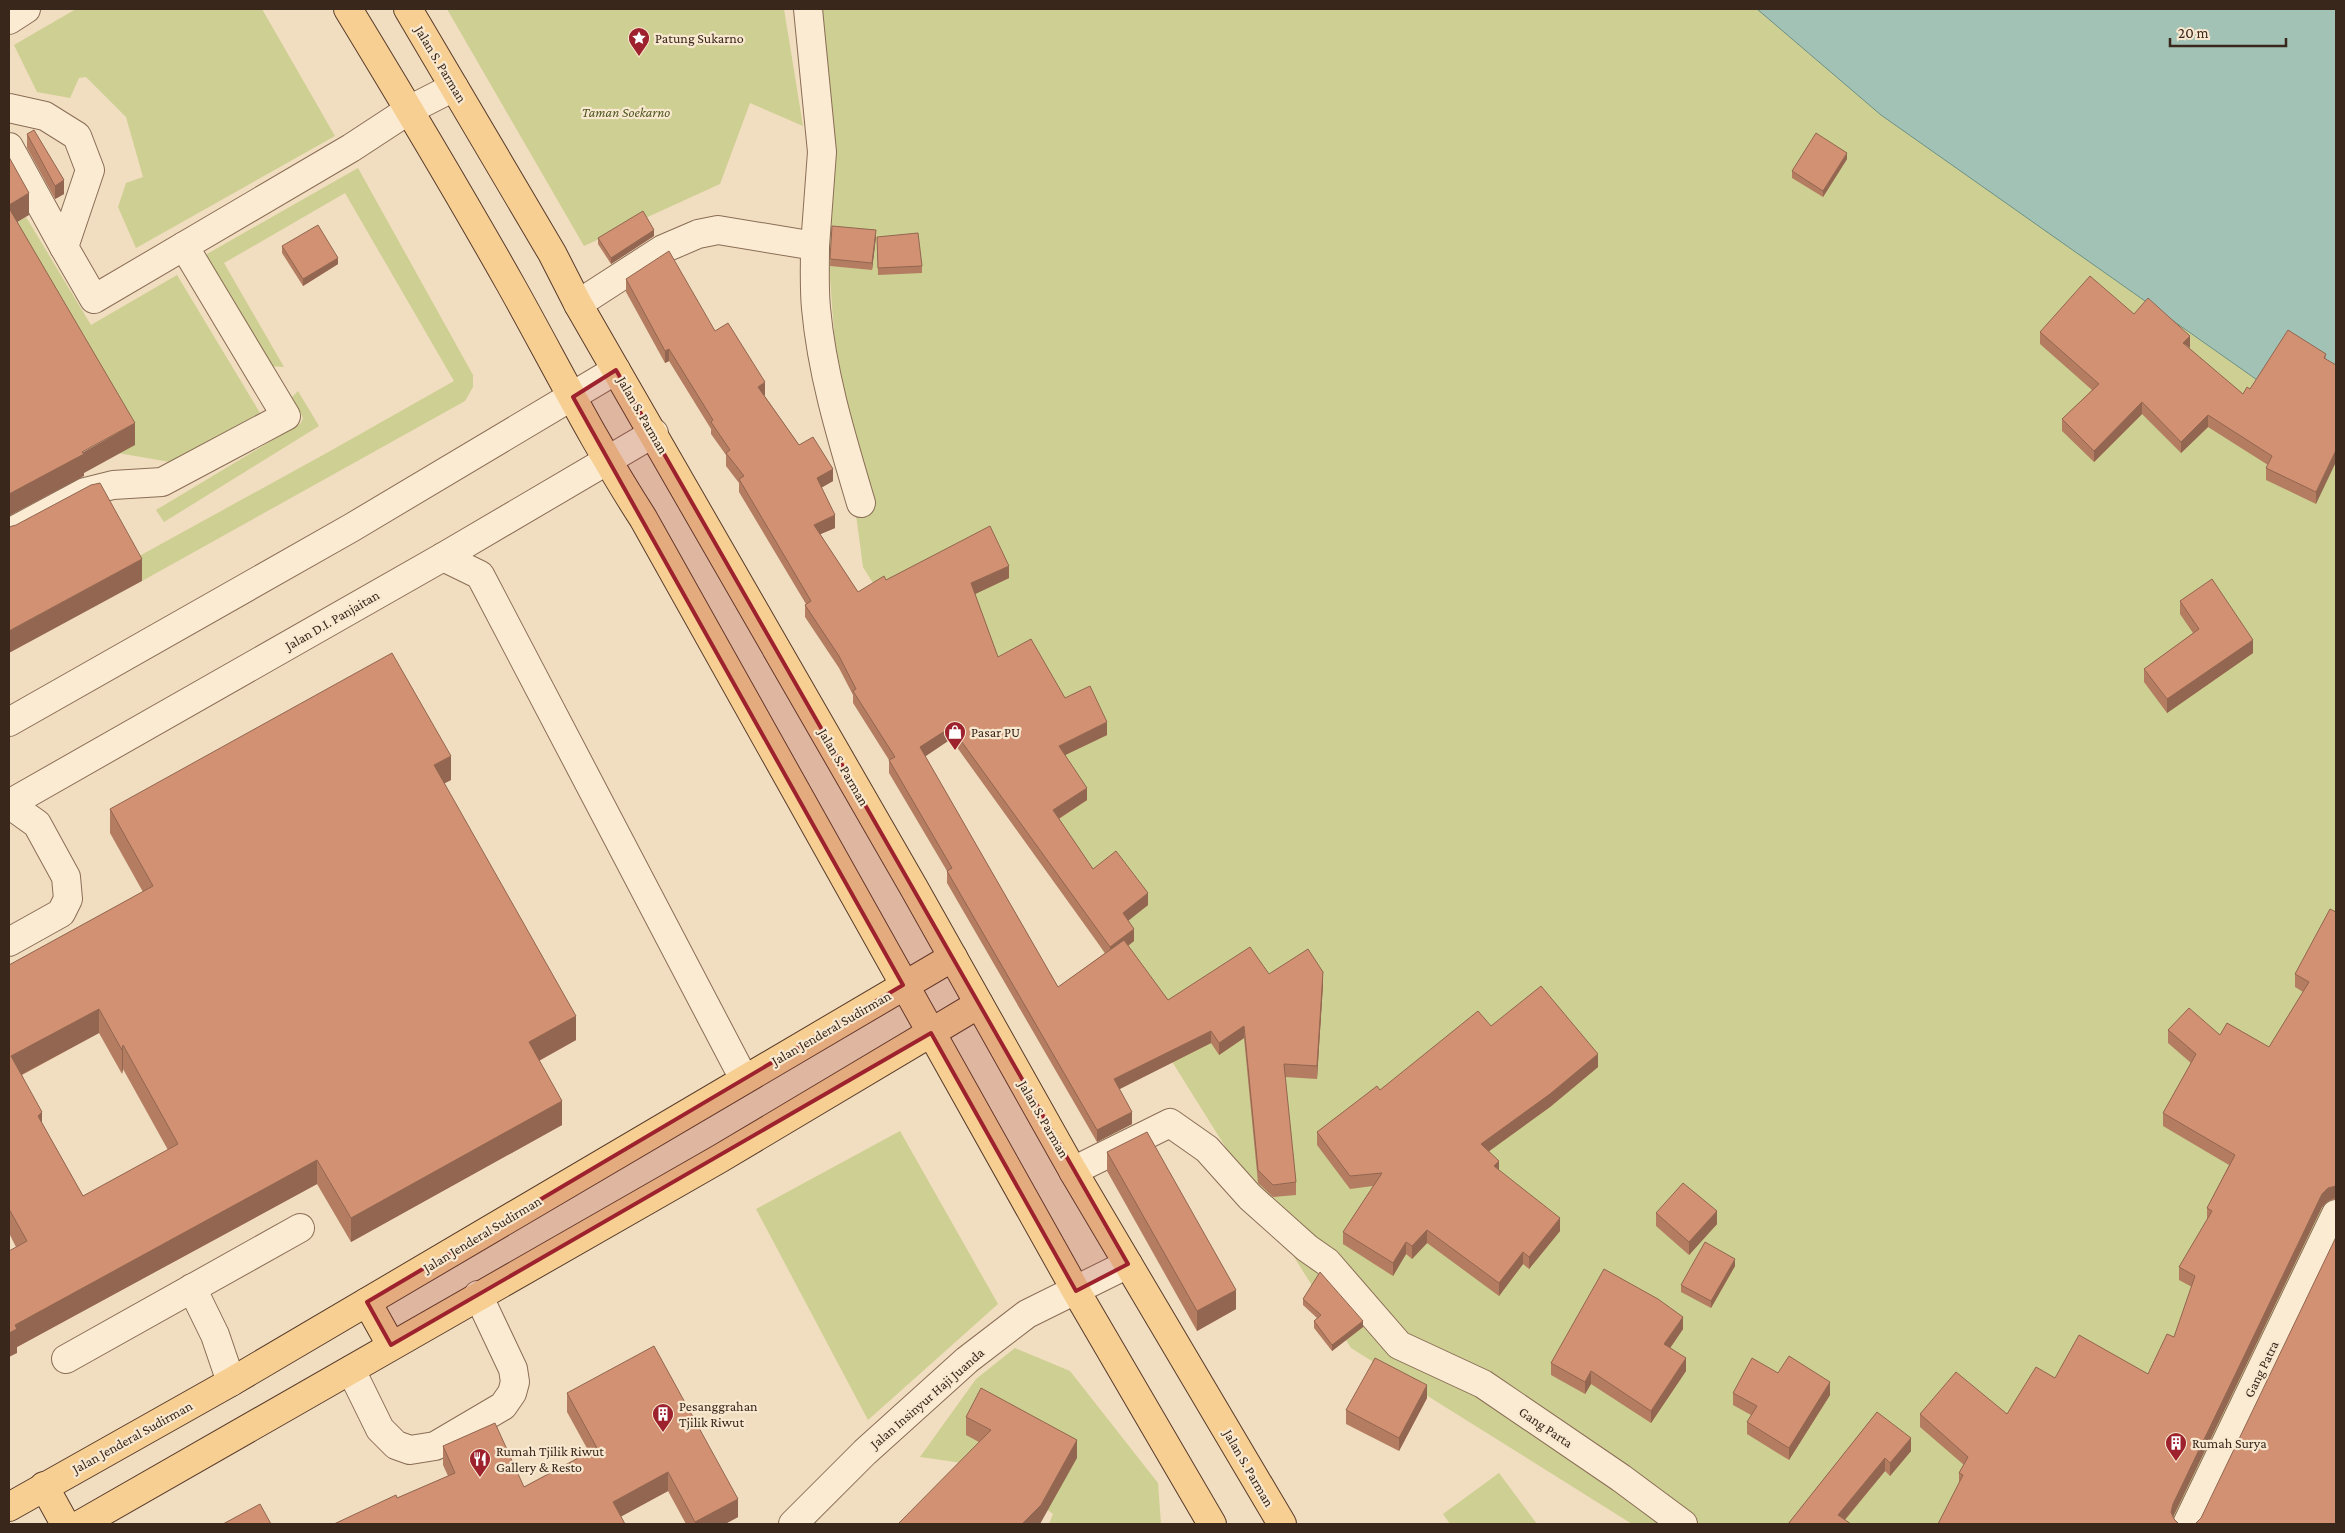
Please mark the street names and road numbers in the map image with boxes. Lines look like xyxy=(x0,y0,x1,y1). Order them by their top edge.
street label: Jalan S. Parman xyxy=(411,21,470,106)
street label: Jalan S. Parman xyxy=(613,372,672,457)
street label: Jalan D.I. Panjaitan xyxy=(280,586,383,655)
street label: Jalan S. Parman xyxy=(814,724,873,809)
street label: Jalan Jenderal Sudirman xyxy=(767,987,894,1070)
street label: Jalan S. Parman xyxy=(1014,1076,1073,1161)
street label: Jalan Jenderal Sudirman xyxy=(418,1192,544,1277)
street label: Gang Patra xyxy=(2240,1337,2282,1400)
street label: Jalan Insinyur Haji Juanda xyxy=(865,1344,988,1454)
street label: Jalan Jenderal Sudirman xyxy=(67,1397,195,1478)
street label: Gang Parta xyxy=(1516,1403,1576,1451)
street label: Jalan S. Parman xyxy=(1219,1425,1278,1510)

